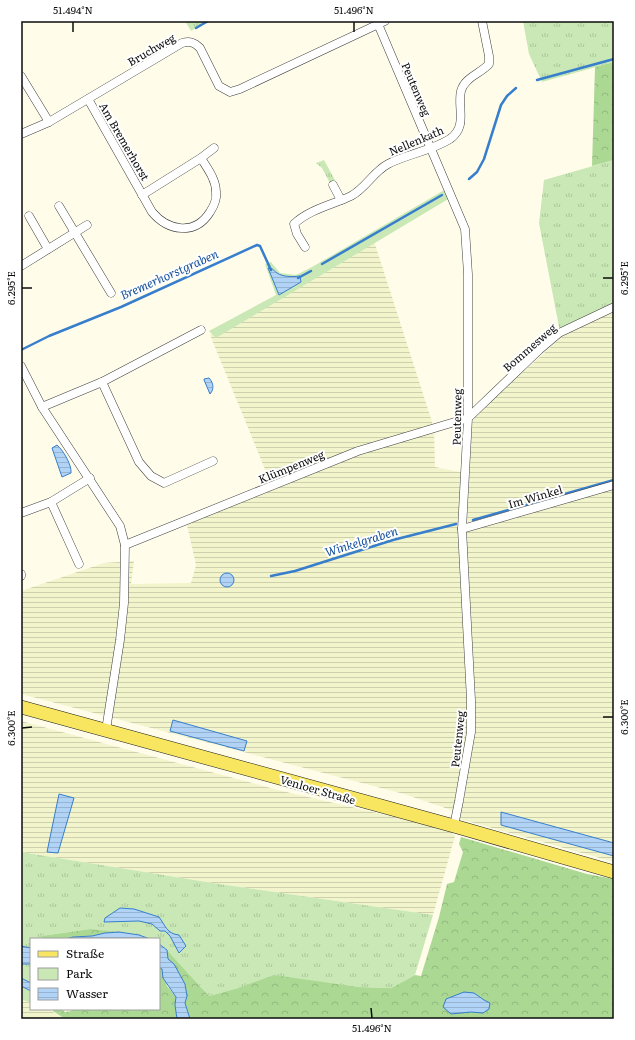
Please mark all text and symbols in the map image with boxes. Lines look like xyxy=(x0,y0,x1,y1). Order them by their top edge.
text: 51.494°N xyxy=(53,2,93,17)
text: 51.496°N xyxy=(334,2,374,17)
street label: Bruchweg xyxy=(124,28,179,69)
street label: Peutenweg xyxy=(399,60,436,119)
street label: Am Bremerhorst xyxy=(96,99,154,184)
street label: Nellenkath xyxy=(386,121,446,159)
water label: Bremerhorstgraben xyxy=(117,244,221,304)
text: 6.295°E xyxy=(616,261,631,295)
text: 6.295°E xyxy=(3,271,18,305)
street label: Bommesweg xyxy=(499,319,560,375)
street label: Peutenweg xyxy=(448,388,465,446)
street label: Klümpenweg xyxy=(256,445,327,486)
street label: Im Winkel xyxy=(506,481,564,511)
water label: Winkelgraben xyxy=(322,521,400,561)
text: 6.300°E xyxy=(616,699,631,735)
street label: Peutenweg xyxy=(446,709,468,768)
text: 6.300°E xyxy=(3,710,18,746)
street label: Venloer Straße xyxy=(278,771,358,808)
legend xyxy=(30,938,160,1010)
text: Straße xyxy=(66,944,104,962)
text: Park xyxy=(66,964,93,982)
text: Wasser xyxy=(66,984,108,1002)
text: 51.496°N xyxy=(352,1020,392,1035)

